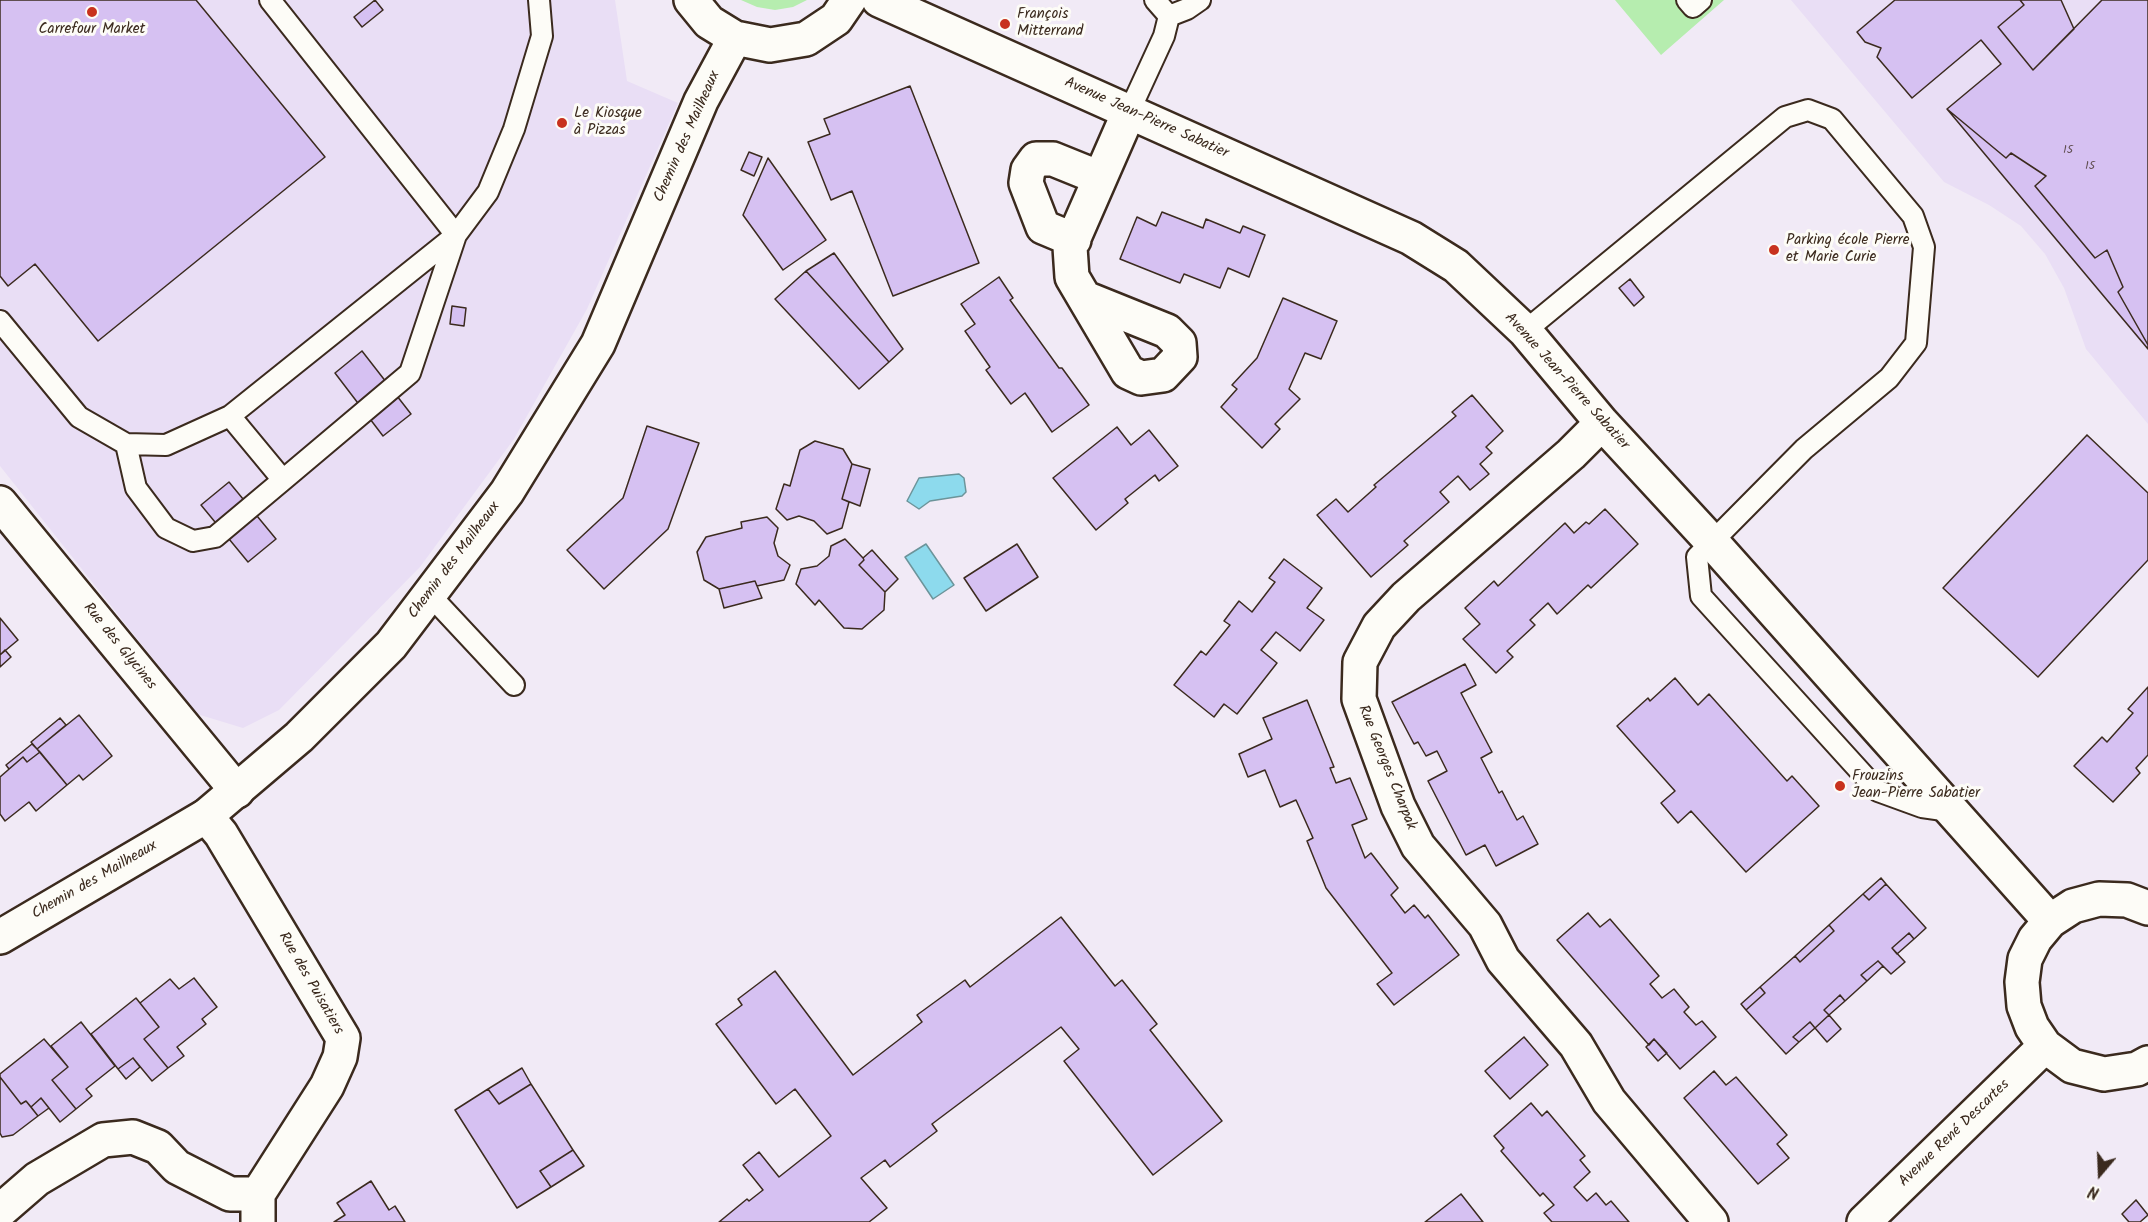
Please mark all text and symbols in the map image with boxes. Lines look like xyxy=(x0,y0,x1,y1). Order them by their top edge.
marker: Carrefour Market xyxy=(85,5,99,19)
place label: François Mitterrand xyxy=(1017,6,1083,41)
marker: François Mitterrand xyxy=(998,17,1012,31)
place label: Carrefour Market xyxy=(39,21,145,39)
street label: Chemin des Mailheaux xyxy=(651,69,725,205)
street label: Avenue Jean-Pierre Sabatier xyxy=(1061,75,1231,163)
place label: Le Kiosque à Pizzas xyxy=(574,105,642,140)
marker: Le Kiosque à Pizzas xyxy=(555,116,569,130)
house number: 15 xyxy=(2063,144,2073,158)
house number: 15 xyxy=(2085,160,2095,174)
place label: Parking école Pierre et Marie Curie xyxy=(1786,232,1910,267)
marker: Parking école Pierre et Marie Curie xyxy=(1767,243,1781,257)
street label: Avenue Jean-Pierre Sabatier xyxy=(1500,310,1632,454)
street label: Chemin des Mailheaux xyxy=(405,499,505,623)
street label: Rue des Glycines xyxy=(78,600,160,694)
street label: Rue Georges Charpak xyxy=(1353,703,1419,833)
place label: Frouzins Jean-Pierre Sabatier xyxy=(1852,768,1980,803)
marker: Frouzins Jean-Pierre Sabatier xyxy=(1833,779,1847,793)
street label: Chemin des Mailheaux xyxy=(29,838,161,924)
street label: Rue des Puisatiers xyxy=(273,930,347,1038)
street label: Avenue René Descartes xyxy=(1896,1077,2014,1191)
north arrow xyxy=(2070,1144,2130,1204)
text: N xyxy=(2085,1178,2103,1205)

